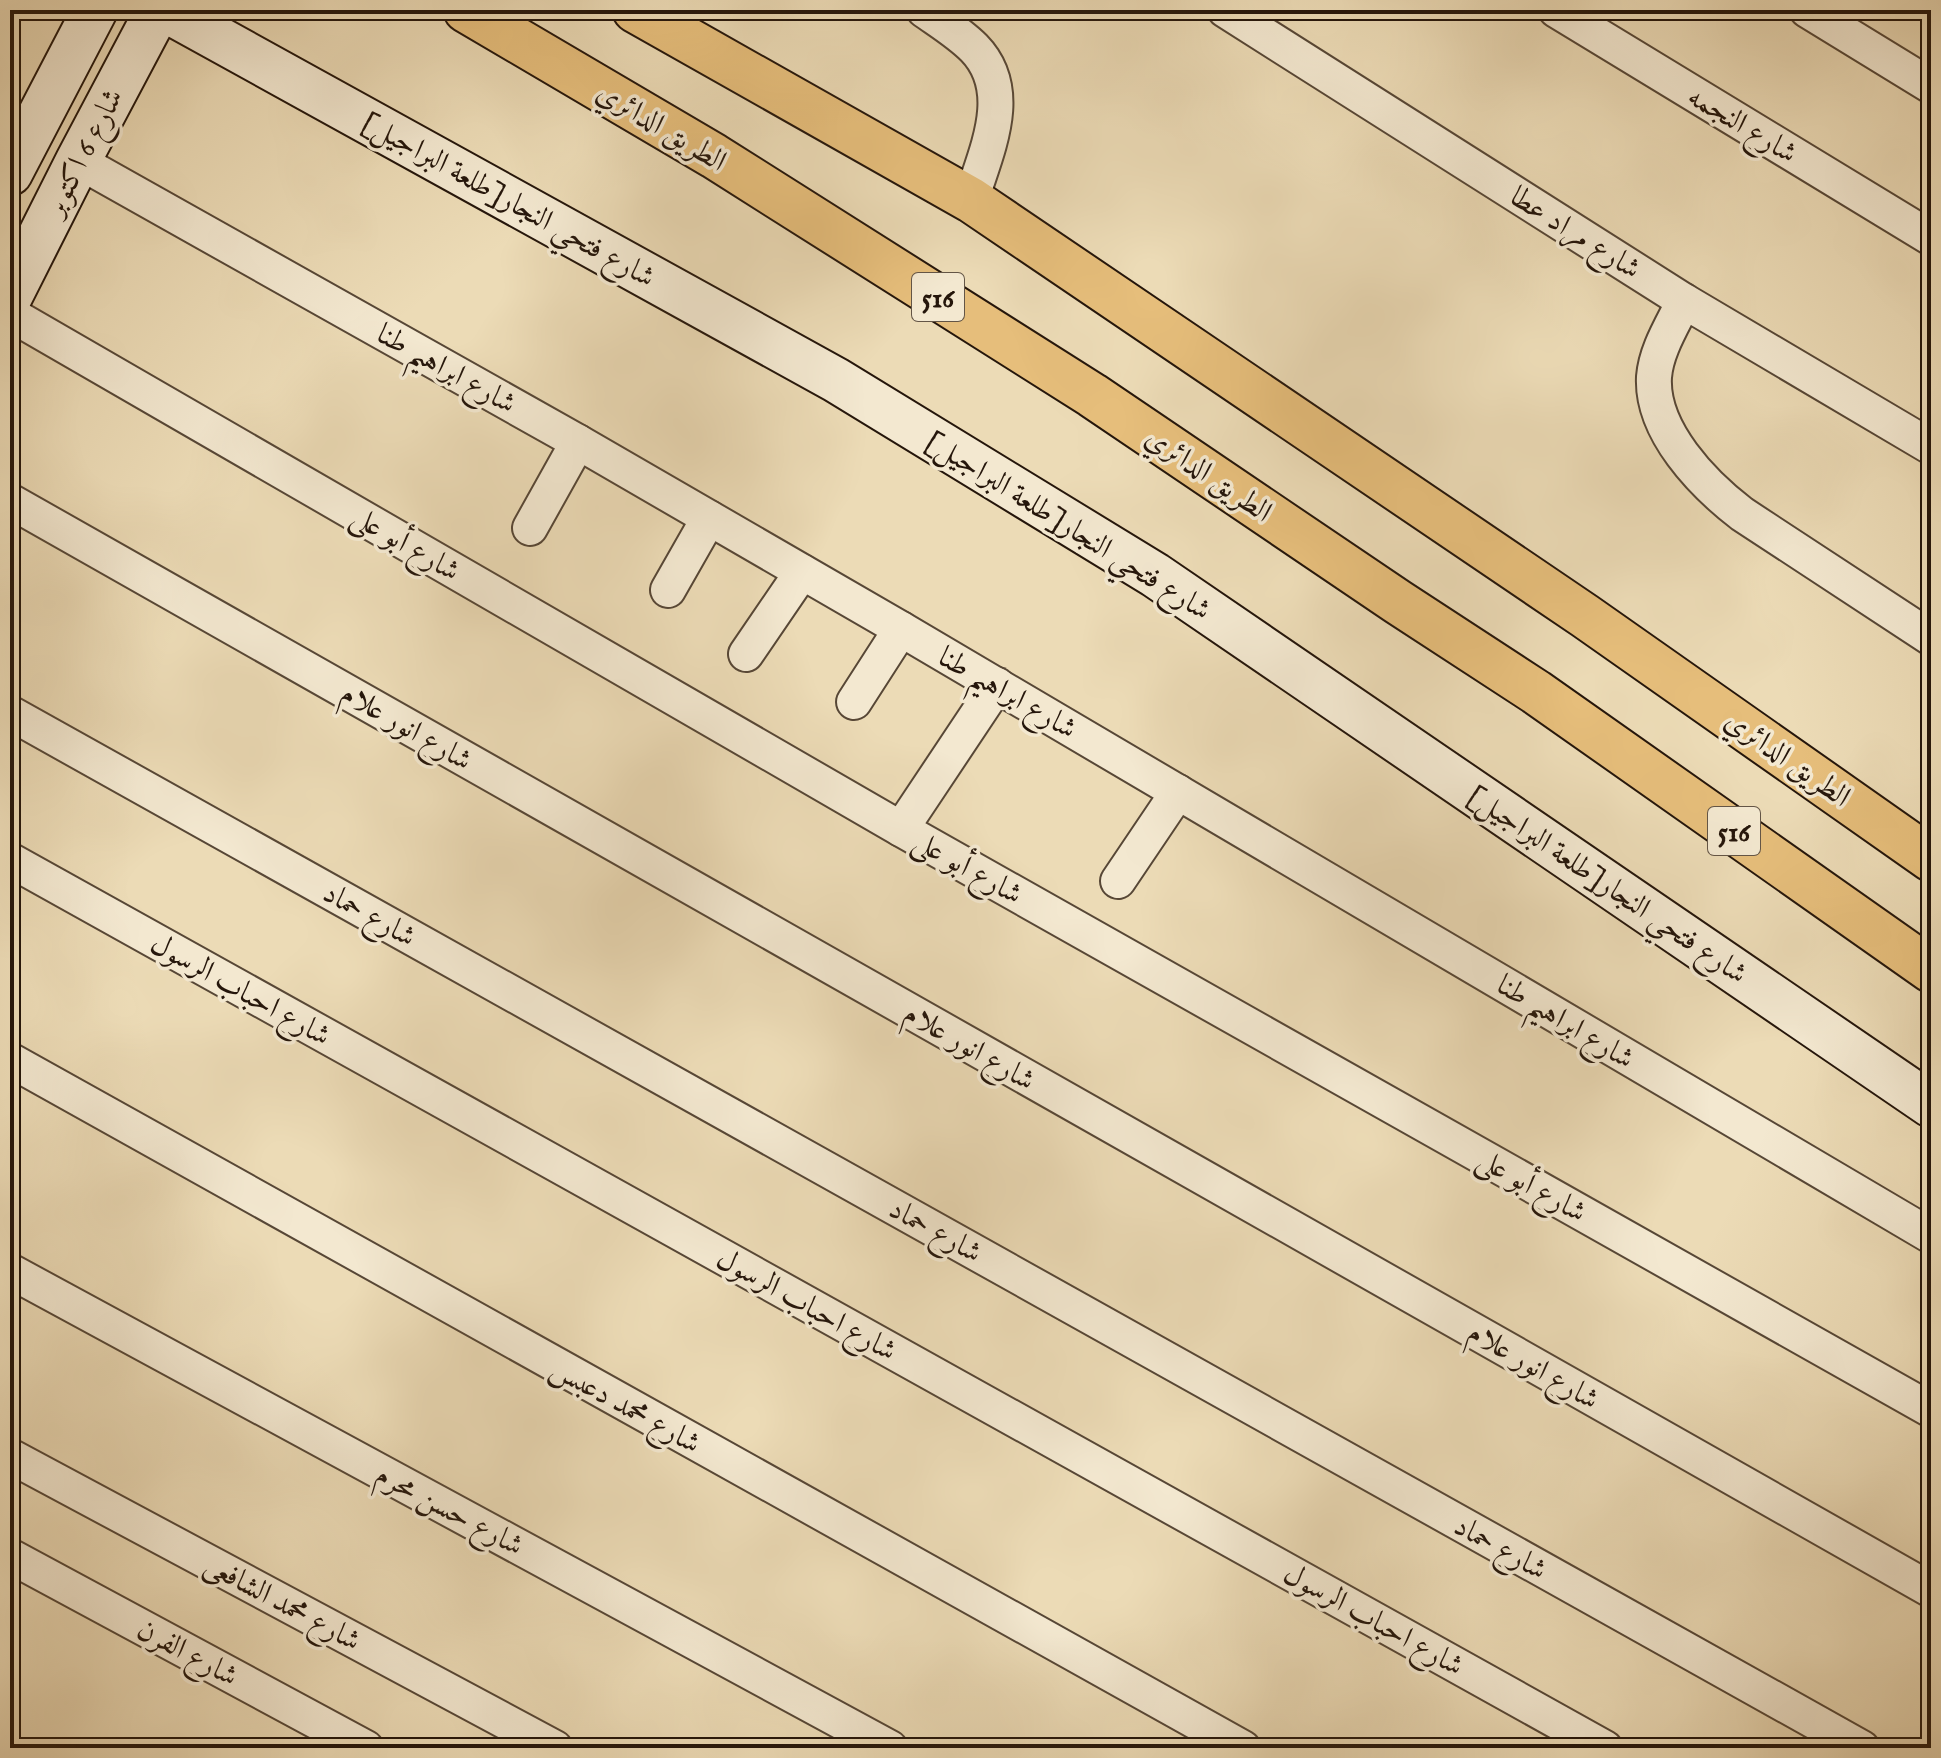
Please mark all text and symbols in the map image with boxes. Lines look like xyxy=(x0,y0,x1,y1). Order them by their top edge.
street label: الطريق الدائري xyxy=(587,74,733,184)
street label: شارع النجمه xyxy=(1678,78,1804,177)
street label: شارع 6 اكتوبر xyxy=(35,83,137,228)
street label: شارع فتحي النجار[طلعة البراجيل] xyxy=(351,104,661,303)
street label: شارع مراد عطا xyxy=(1500,179,1648,292)
road number: 516 xyxy=(912,273,964,321)
street label: شارع ابراهيم طنا xyxy=(366,316,523,431)
street label: الطريق الدائري xyxy=(1135,419,1279,534)
street label: شارع فتحي النجار[طلعة البراجيل] xyxy=(914,423,1218,636)
street label: شارع أبو على xyxy=(342,495,468,595)
street label: شارع ابراهيم طنا xyxy=(927,639,1083,756)
street label: شارع انور علام xyxy=(331,675,479,785)
street label: الطريق الدائري xyxy=(1715,702,1857,819)
street label: شارع فتحي النجار[طلعة البراجيل] xyxy=(1456,778,1754,999)
road number: 516 xyxy=(1708,807,1760,855)
street label: شارع أبو على xyxy=(903,820,1031,918)
street label: شارع حماد xyxy=(314,875,422,960)
street label: شارع احباب الرسول xyxy=(141,926,337,1059)
street label: شارع ابراهيم طنا xyxy=(1485,967,1641,1086)
street label: شارع انور علام xyxy=(894,995,1042,1105)
street label: شارع أبو على xyxy=(1467,1138,1595,1236)
street label: شارع حماد xyxy=(880,1191,988,1276)
street label: شارع احباب الرسول xyxy=(707,1241,903,1374)
street label: شارع انور علام xyxy=(1458,1314,1606,1424)
street label: شارع محمد دعبس xyxy=(541,1350,707,1467)
street label: شارع حسن محرم xyxy=(366,1456,530,1570)
street label: شارع حماد xyxy=(1445,1508,1553,1593)
street label: شارع محمد الشافعى xyxy=(195,1547,367,1664)
street label: شارع احباب الرسول xyxy=(1274,1556,1470,1689)
street label: شارع الفرن xyxy=(128,1611,244,1700)

